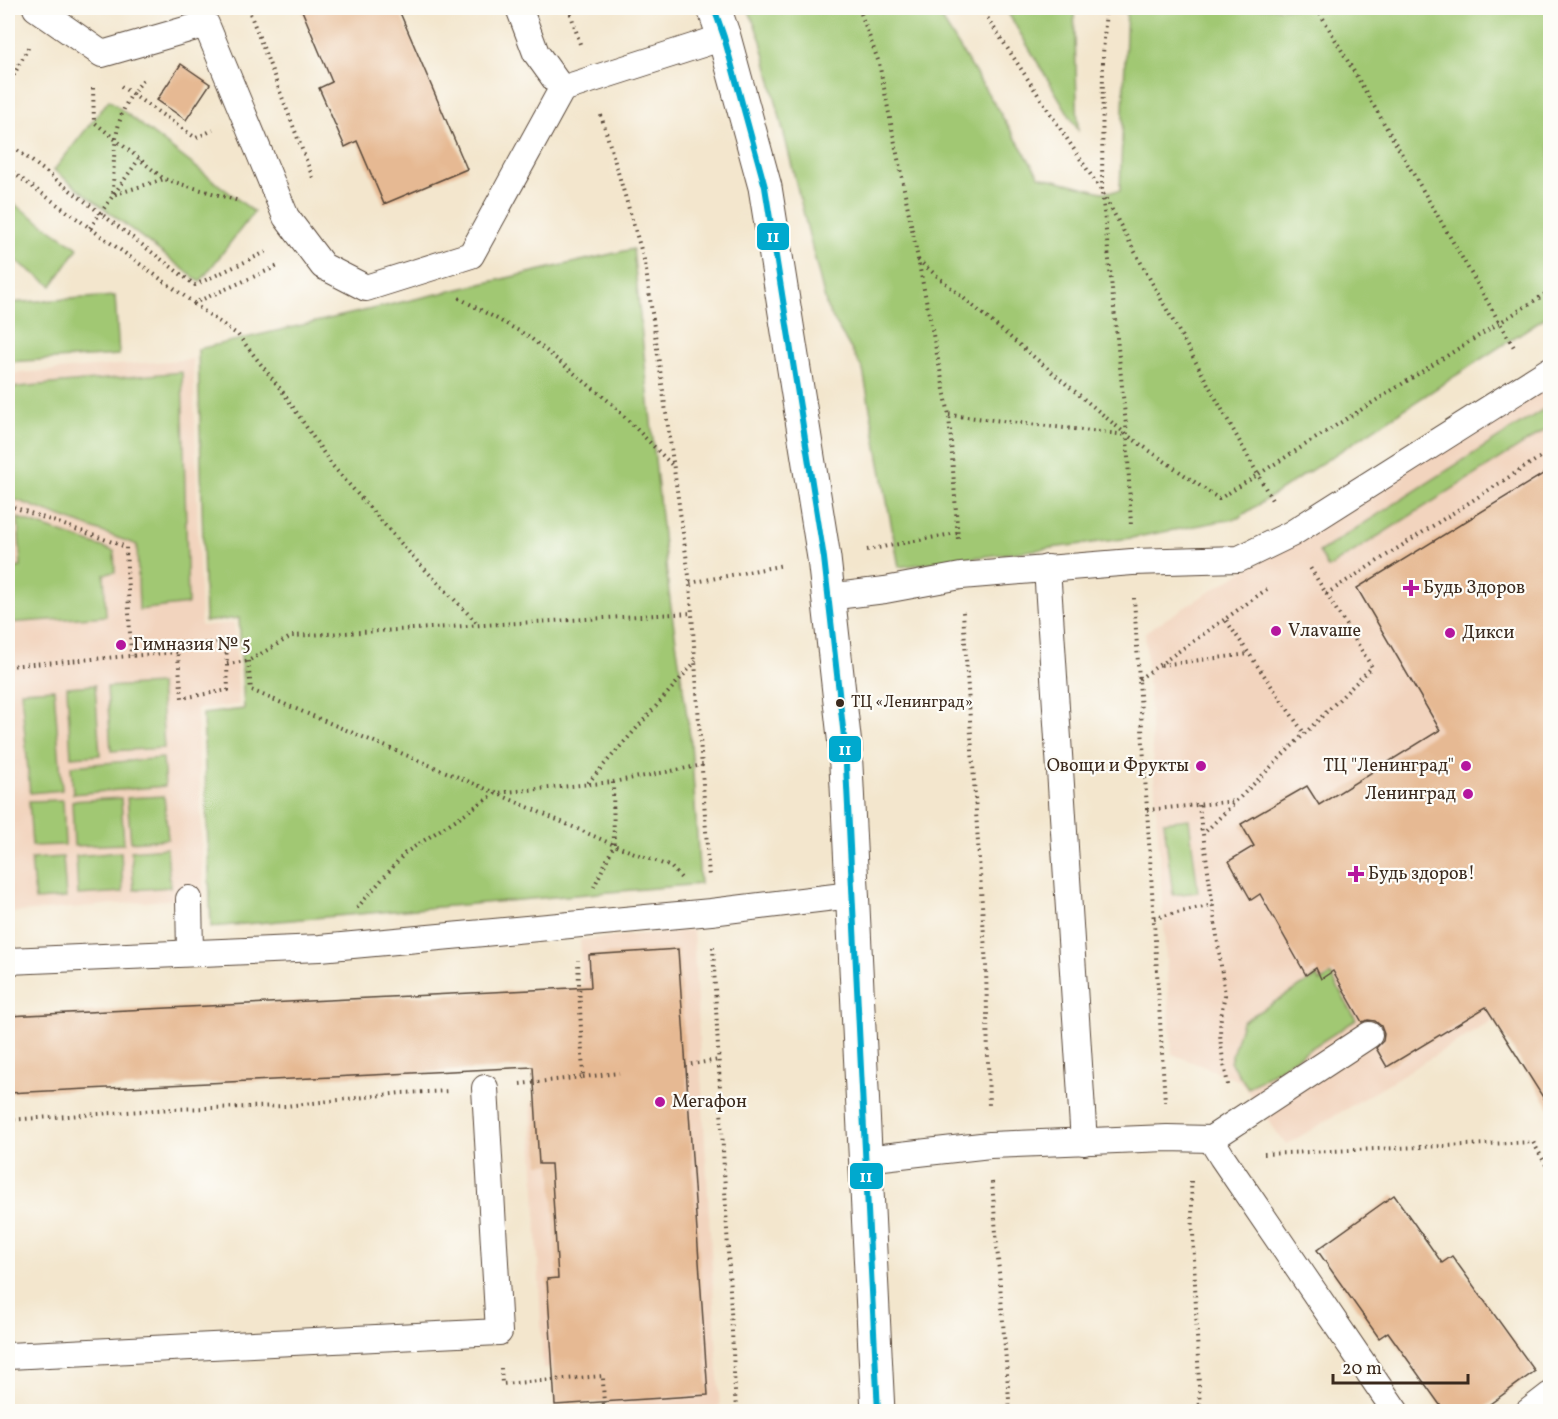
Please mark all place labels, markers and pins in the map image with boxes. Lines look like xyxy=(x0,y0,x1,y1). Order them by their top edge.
place label: Будь Здоров xyxy=(1423,576,1525,601)
marker: Будь Здоров xyxy=(1404,581,1418,595)
place label: Vлаvаше xyxy=(1288,619,1361,644)
place label: Дикси xyxy=(1462,621,1514,646)
marker: Vлаvаше xyxy=(1269,624,1283,638)
marker: Дикси xyxy=(1443,626,1457,640)
place label: Гимназия № 5 xyxy=(133,633,251,658)
marker: Гимназия № 5 xyxy=(114,638,128,652)
place label: ТЦ «Ленинград» xyxy=(851,692,973,714)
marker: ТЦ «Ленинград» xyxy=(834,697,846,709)
place label: Овощи и Фрукты xyxy=(1047,754,1189,779)
place label: ТЦ "Ленинград" xyxy=(1323,754,1454,779)
marker: Овощи и Фрукты xyxy=(1194,759,1208,773)
marker: ТЦ "Ленинград" xyxy=(1459,759,1473,773)
place label: Ленинград xyxy=(1365,782,1456,807)
marker: Ленинград xyxy=(1461,787,1475,801)
place label: Будь здоров! xyxy=(1368,862,1475,887)
marker: Будь здоров! xyxy=(1349,867,1363,881)
place label: Мегафон xyxy=(672,1090,747,1115)
marker: Мегафон xyxy=(653,1095,667,1109)

